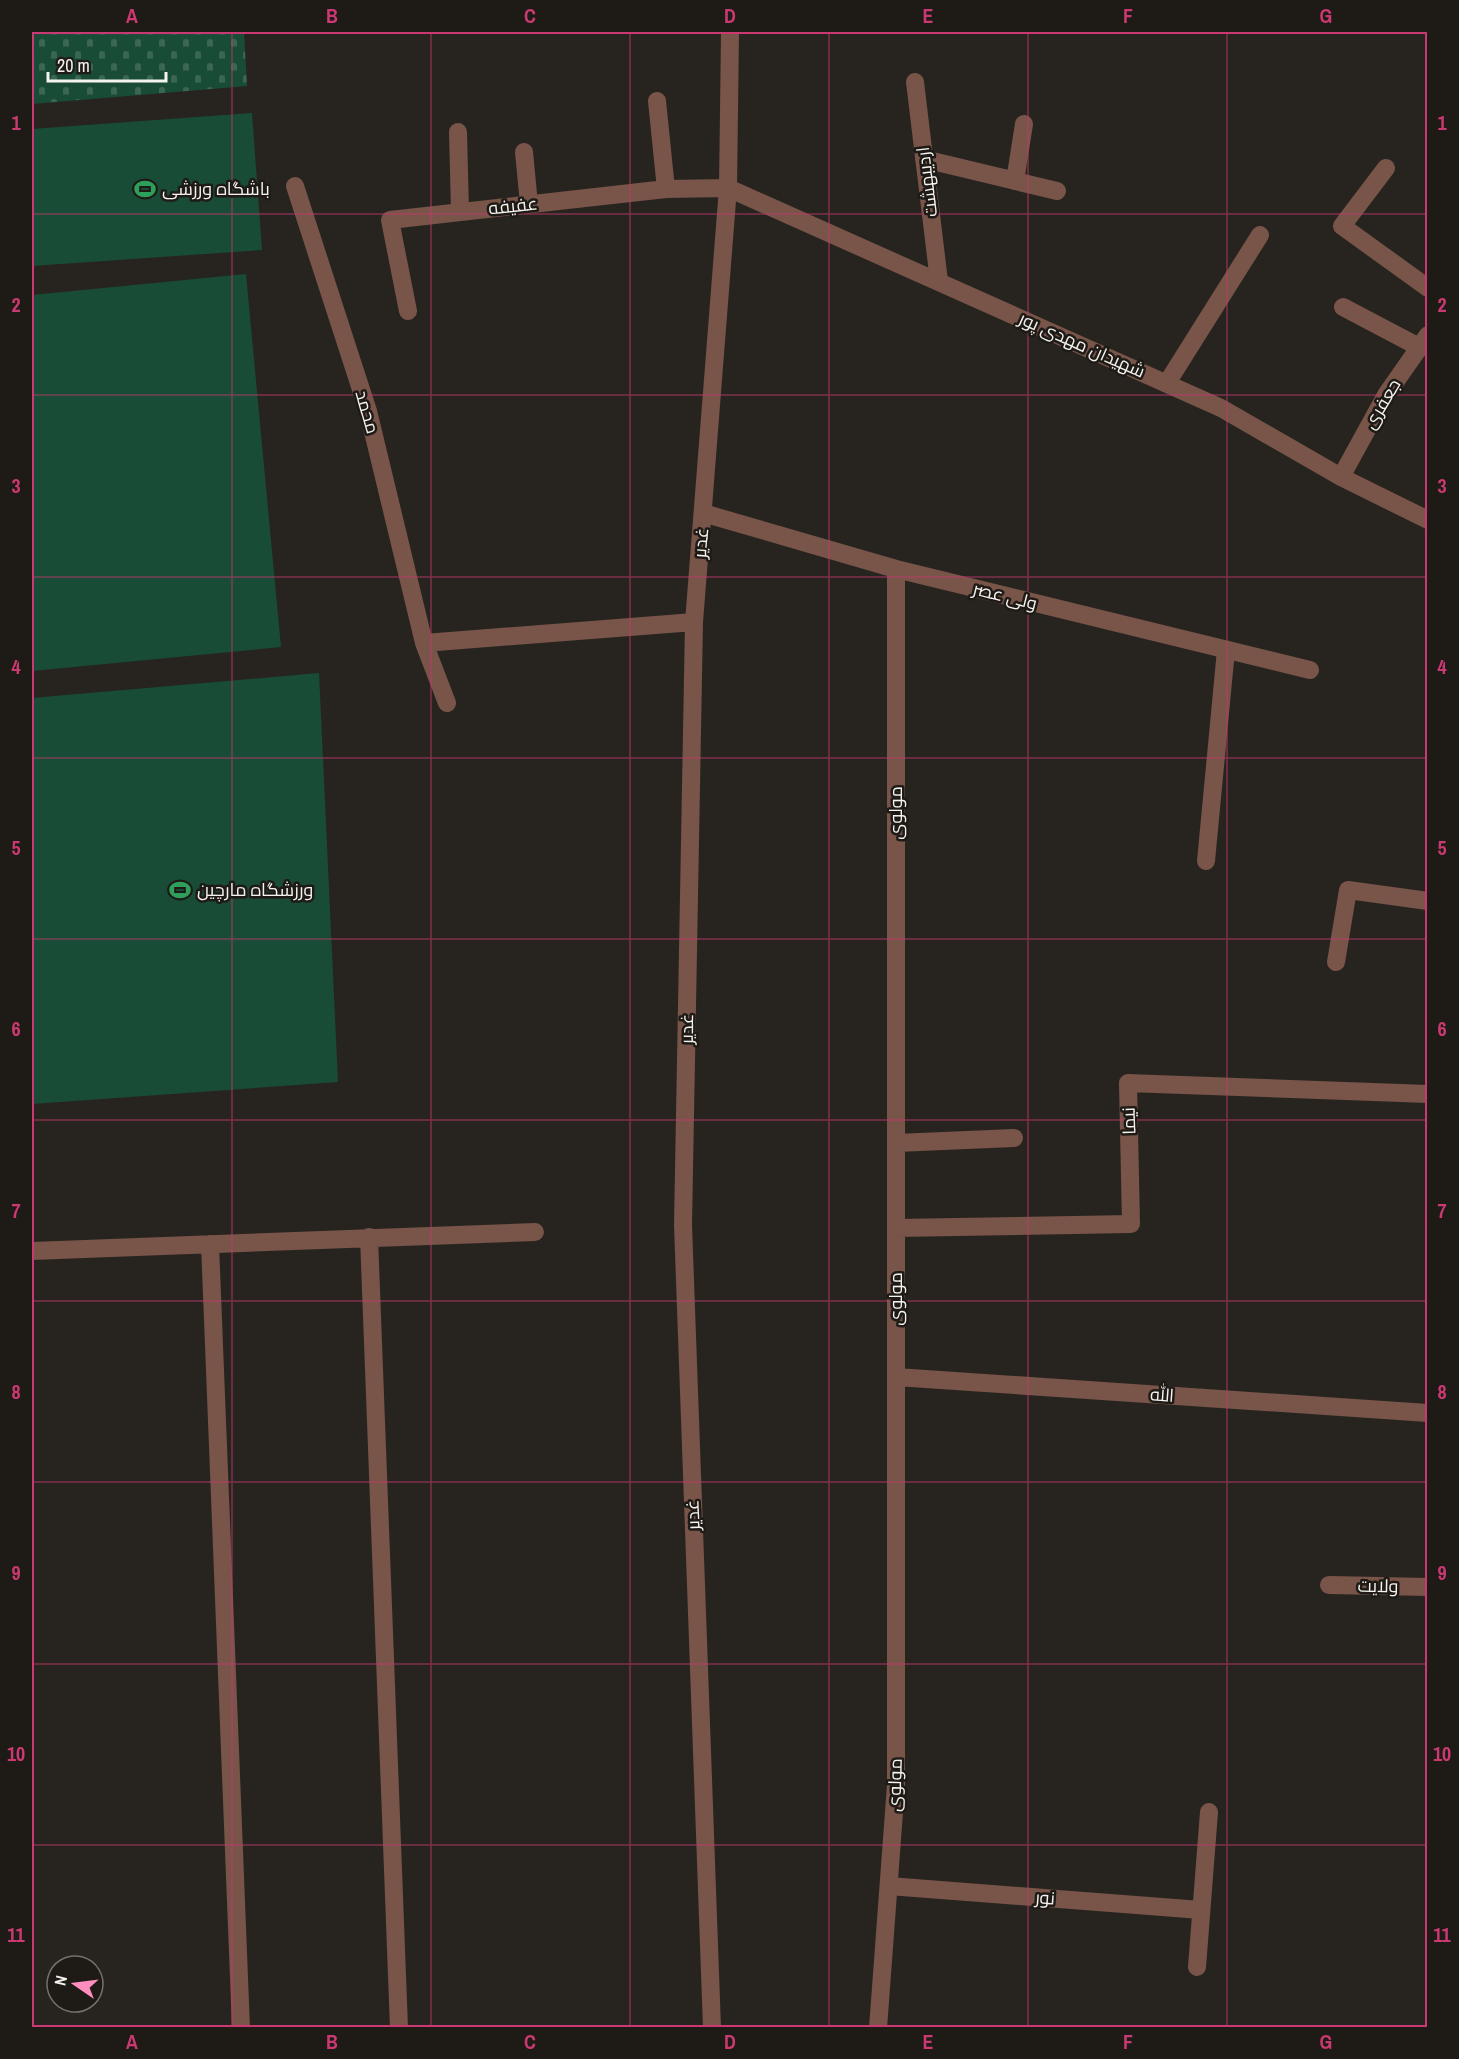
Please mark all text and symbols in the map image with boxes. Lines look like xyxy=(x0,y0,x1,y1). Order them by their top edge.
text: A xyxy=(126,2,138,29)
text: B xyxy=(326,2,338,29)
text: C xyxy=(524,2,536,29)
text: D xyxy=(724,2,736,29)
text: E xyxy=(923,2,934,29)
text: F xyxy=(1123,2,1133,29)
text: G xyxy=(1320,2,1332,29)
scale bar xyxy=(48,45,166,83)
text: 20 m xyxy=(57,53,90,78)
text: 1 xyxy=(11,109,21,136)
text: 1 xyxy=(1437,109,1447,136)
street label: اردیبهشت xyxy=(910,146,943,219)
place label: باشگاه ورزشی xyxy=(162,176,270,201)
sports icon: باشگاه ورزشی xyxy=(133,177,157,201)
street label: عفیفه xyxy=(487,190,539,221)
text: 2 xyxy=(11,291,21,318)
text: 2 xyxy=(1437,291,1447,318)
street label: شهیدان مهدی پور xyxy=(1014,305,1149,384)
street label: جعفری xyxy=(1357,374,1406,434)
street label: محمد xyxy=(349,387,386,437)
text: 3 xyxy=(11,472,21,499)
text: 3 xyxy=(1437,472,1447,499)
street label: غدیر xyxy=(687,527,714,560)
street label: ولی عصر xyxy=(969,575,1040,616)
text: 4 xyxy=(11,653,21,680)
text: 4 xyxy=(1437,653,1447,680)
street label: مولوی xyxy=(883,786,908,840)
text: 5 xyxy=(11,834,21,861)
text: 5 xyxy=(1437,834,1447,861)
place label: ورزشگاه مارچین xyxy=(197,877,313,902)
sports icon: ورزشگاه مارچین xyxy=(168,878,192,902)
street label: غدیر xyxy=(674,1014,699,1045)
text: 6 xyxy=(11,1015,21,1042)
text: 6 xyxy=(1437,1015,1447,1042)
street label: نیما xyxy=(1116,1107,1141,1135)
text: 7 xyxy=(11,1197,21,1224)
text: 7 xyxy=(1437,1197,1447,1224)
street label: مولوی xyxy=(883,1272,908,1326)
text: 8 xyxy=(11,1378,21,1405)
text: 8 xyxy=(1437,1378,1447,1405)
street label: الله xyxy=(1149,1381,1175,1408)
street label: غدیر xyxy=(679,1499,706,1532)
text: 9 xyxy=(11,1559,21,1586)
text: 9 xyxy=(1437,1559,1447,1586)
street label: ولایت xyxy=(1357,1573,1399,1598)
text: 10 xyxy=(7,1740,25,1767)
text: 10 xyxy=(1433,1740,1451,1767)
street label: مولوی xyxy=(881,1758,908,1812)
street label: نور xyxy=(1033,1884,1056,1911)
text: 11 xyxy=(7,1921,26,1948)
text: 11 xyxy=(1433,1921,1452,1948)
north arrow xyxy=(45,1954,105,2014)
text: N xyxy=(49,1973,72,1988)
text: A xyxy=(126,2028,138,2055)
text: B xyxy=(326,2028,338,2055)
text: C xyxy=(524,2028,536,2055)
text: D xyxy=(724,2028,736,2055)
text: E xyxy=(923,2028,934,2055)
text: F xyxy=(1123,2028,1133,2055)
text: G xyxy=(1320,2028,1332,2055)

